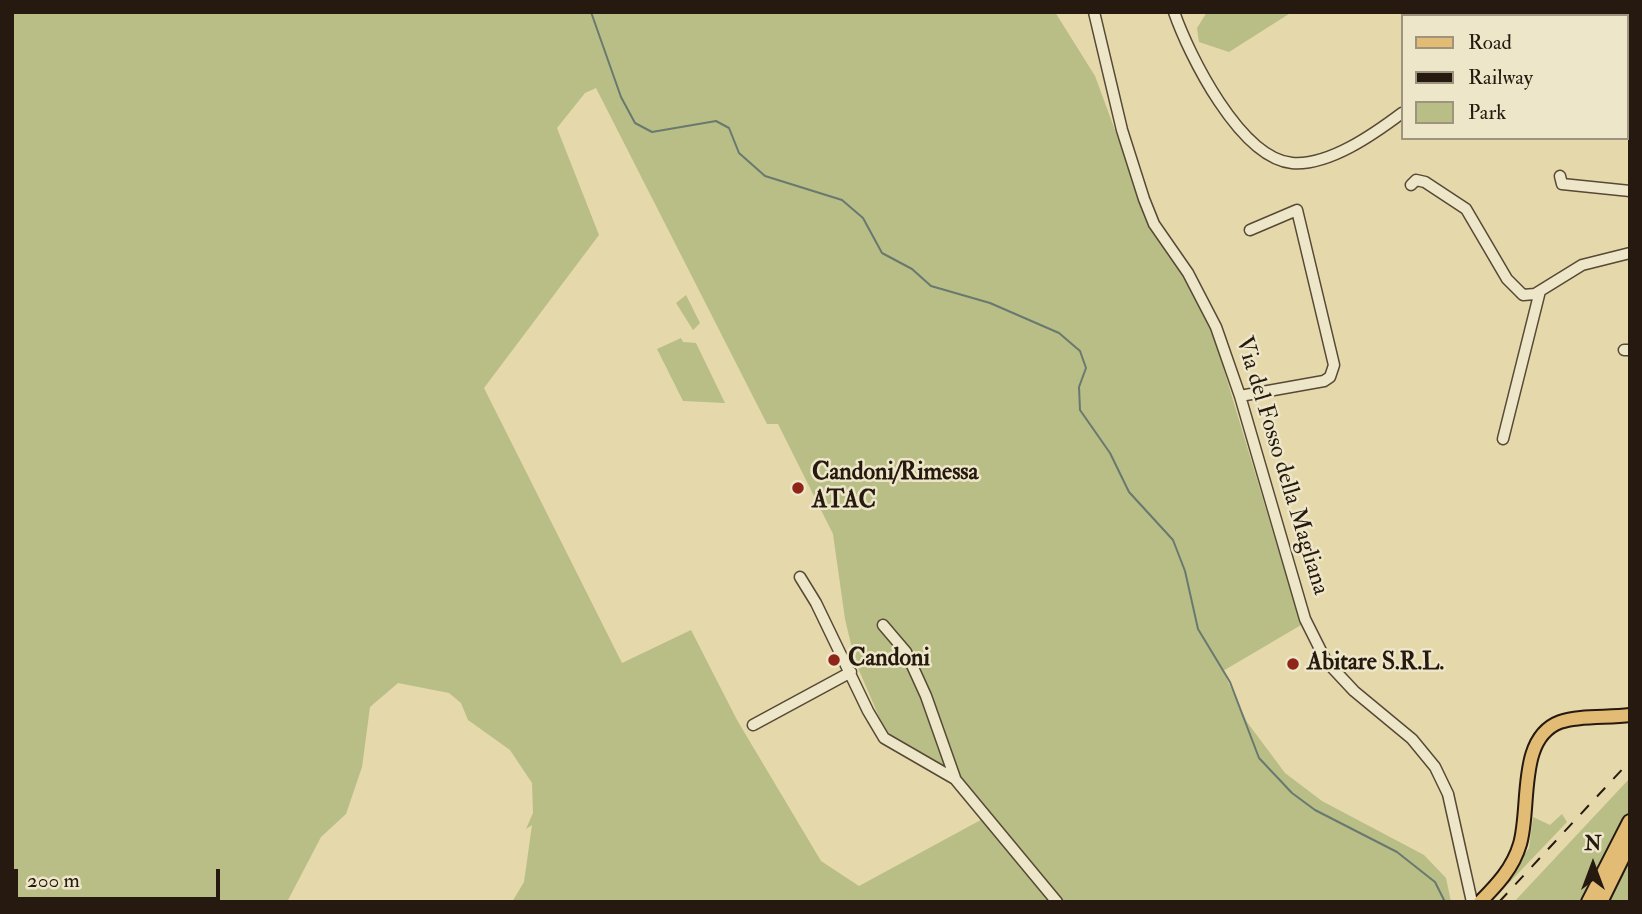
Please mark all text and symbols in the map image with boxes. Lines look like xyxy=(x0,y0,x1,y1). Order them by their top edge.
legend xyxy=(1400,14,1628,140)
text: Road xyxy=(1468,29,1512,56)
text: Railway xyxy=(1468,64,1533,91)
text: Park xyxy=(1468,99,1506,126)
street label: Via del Fosso della Magliana xyxy=(1228,333,1334,599)
place label: Candoni/Rimessa ATAC xyxy=(812,460,978,516)
marker: Candoni/Rimessa ATAC xyxy=(790,480,806,496)
place label: Candoni xyxy=(848,646,930,674)
place label: Abitare S.R.L. xyxy=(1307,650,1444,678)
marker: Candoni xyxy=(826,652,842,668)
marker: Abitare S.R.L. xyxy=(1285,656,1301,672)
north arrow xyxy=(1558,830,1628,900)
text: N xyxy=(1584,832,1602,856)
scale bar xyxy=(18,855,224,899)
text: 200 m xyxy=(27,867,80,894)

